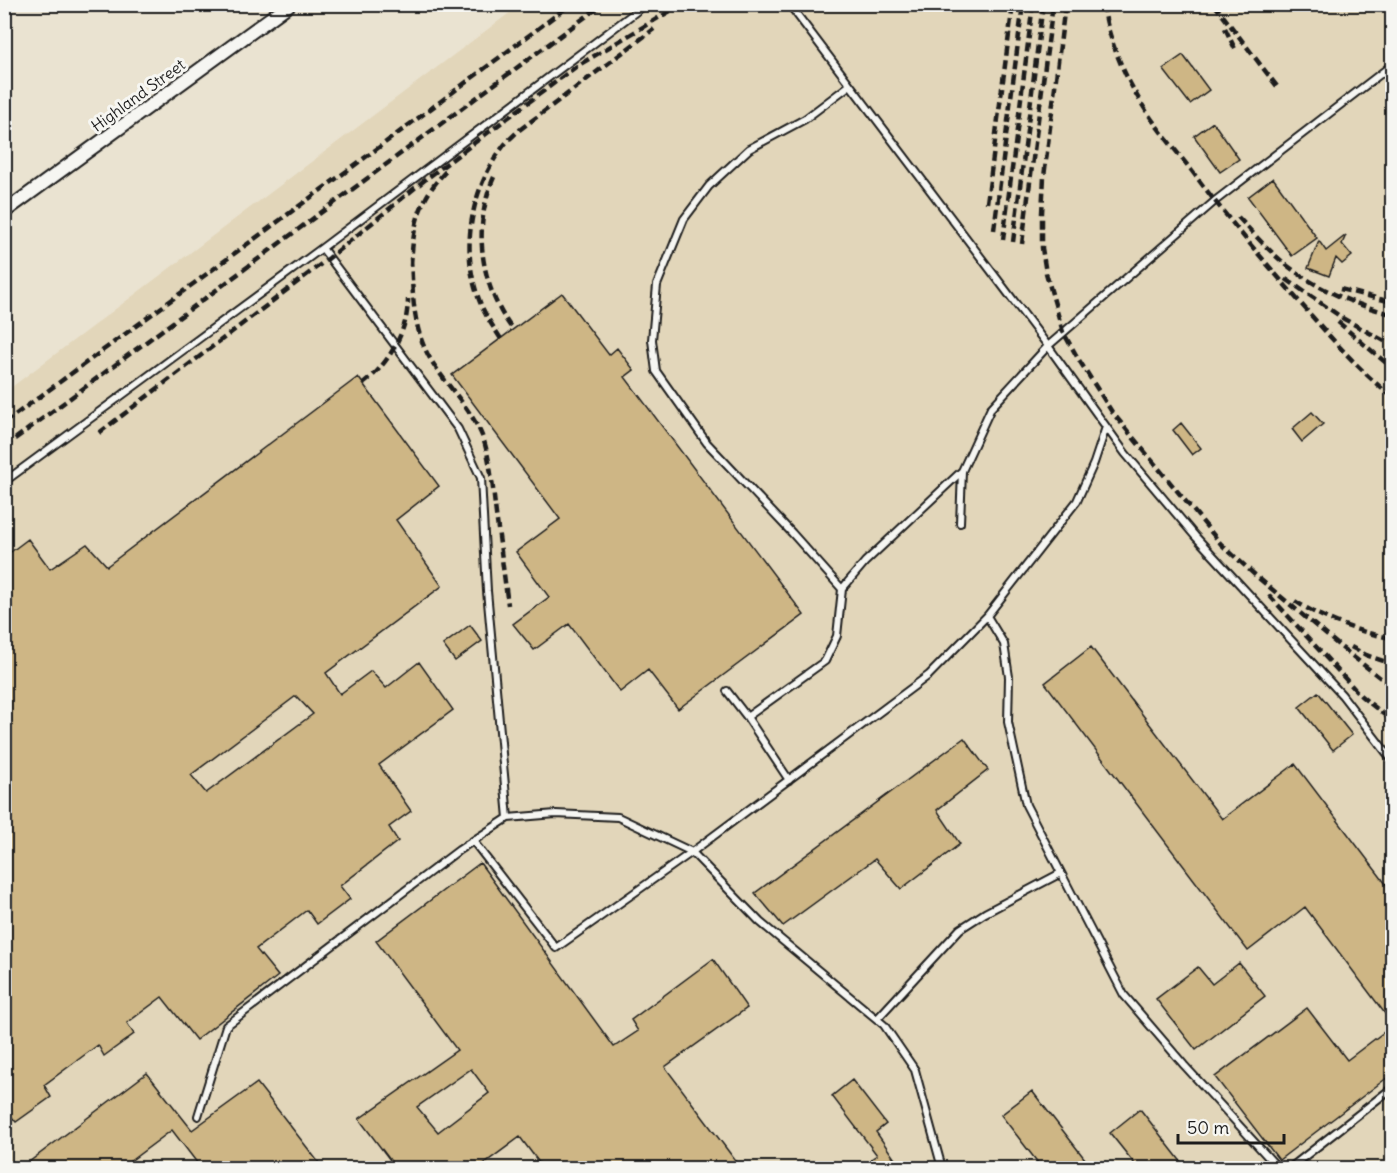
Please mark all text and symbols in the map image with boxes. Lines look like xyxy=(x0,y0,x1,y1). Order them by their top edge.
street label: Highland Street xyxy=(87,54,189,136)
scale bar xyxy=(1178,1107,1284,1145)
text: 50 m xyxy=(1187,1116,1229,1139)

